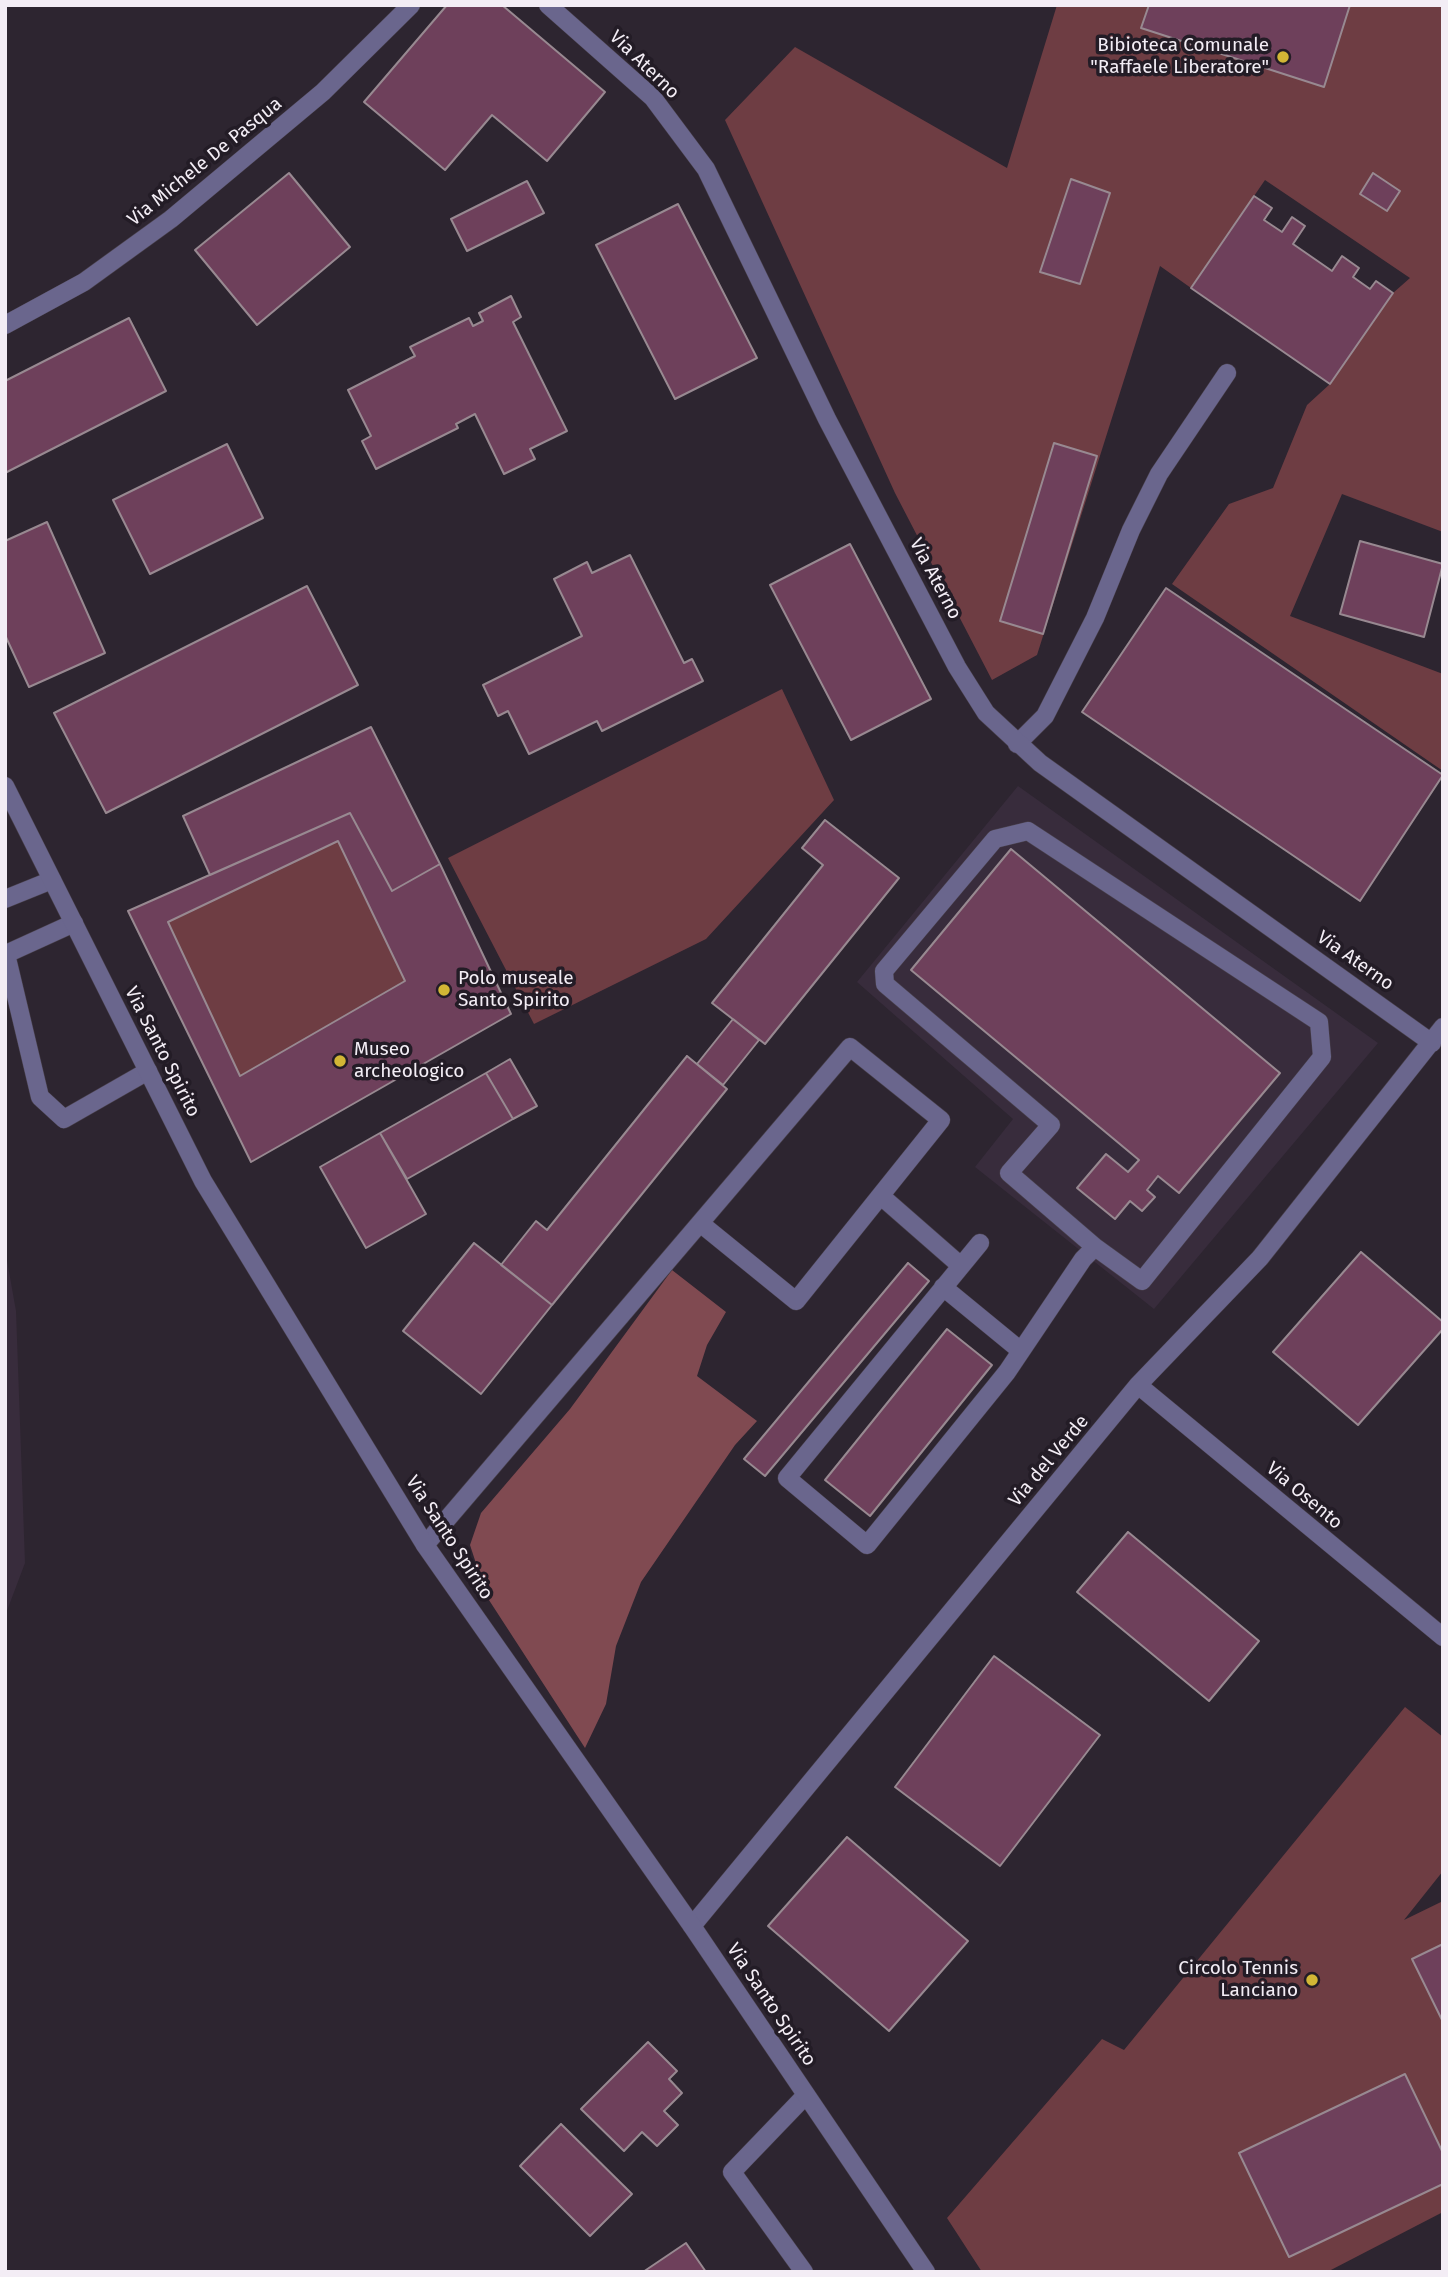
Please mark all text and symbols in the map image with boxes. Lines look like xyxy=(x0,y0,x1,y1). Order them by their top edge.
street label: Via Aterno xyxy=(604,26,684,104)
place label: Bibioteca Comunale "Raffaele Liberatore" xyxy=(1090,35,1269,79)
marker: Bibioteca Comunale "Raffaele Liberatore" xyxy=(1275,49,1291,65)
street label: Via Michele De Pasqua xyxy=(123,93,287,231)
street label: Via Aterno xyxy=(904,535,966,623)
street label: Via Aterno xyxy=(1312,926,1398,996)
place label: Polo museale Santo Spirito xyxy=(458,968,574,1012)
marker: Polo museale Santo Spirito xyxy=(436,982,452,998)
street label: Via Santo Spirito xyxy=(119,983,205,1121)
place label: Museo archeologico xyxy=(354,1039,464,1083)
marker: Museo archeologico xyxy=(332,1053,348,1069)
street label: Via del Verde xyxy=(1004,1411,1094,1511)
street label: Via Osento xyxy=(1261,1458,1347,1534)
street label: Via Santo Spirito xyxy=(400,1472,498,1604)
street label: Via Santo Spirito xyxy=(722,1939,820,2071)
place label: Circolo Tennis Lanciano xyxy=(1178,1958,1298,2002)
marker: Circolo Tennis Lanciano xyxy=(1304,1972,1320,1988)

